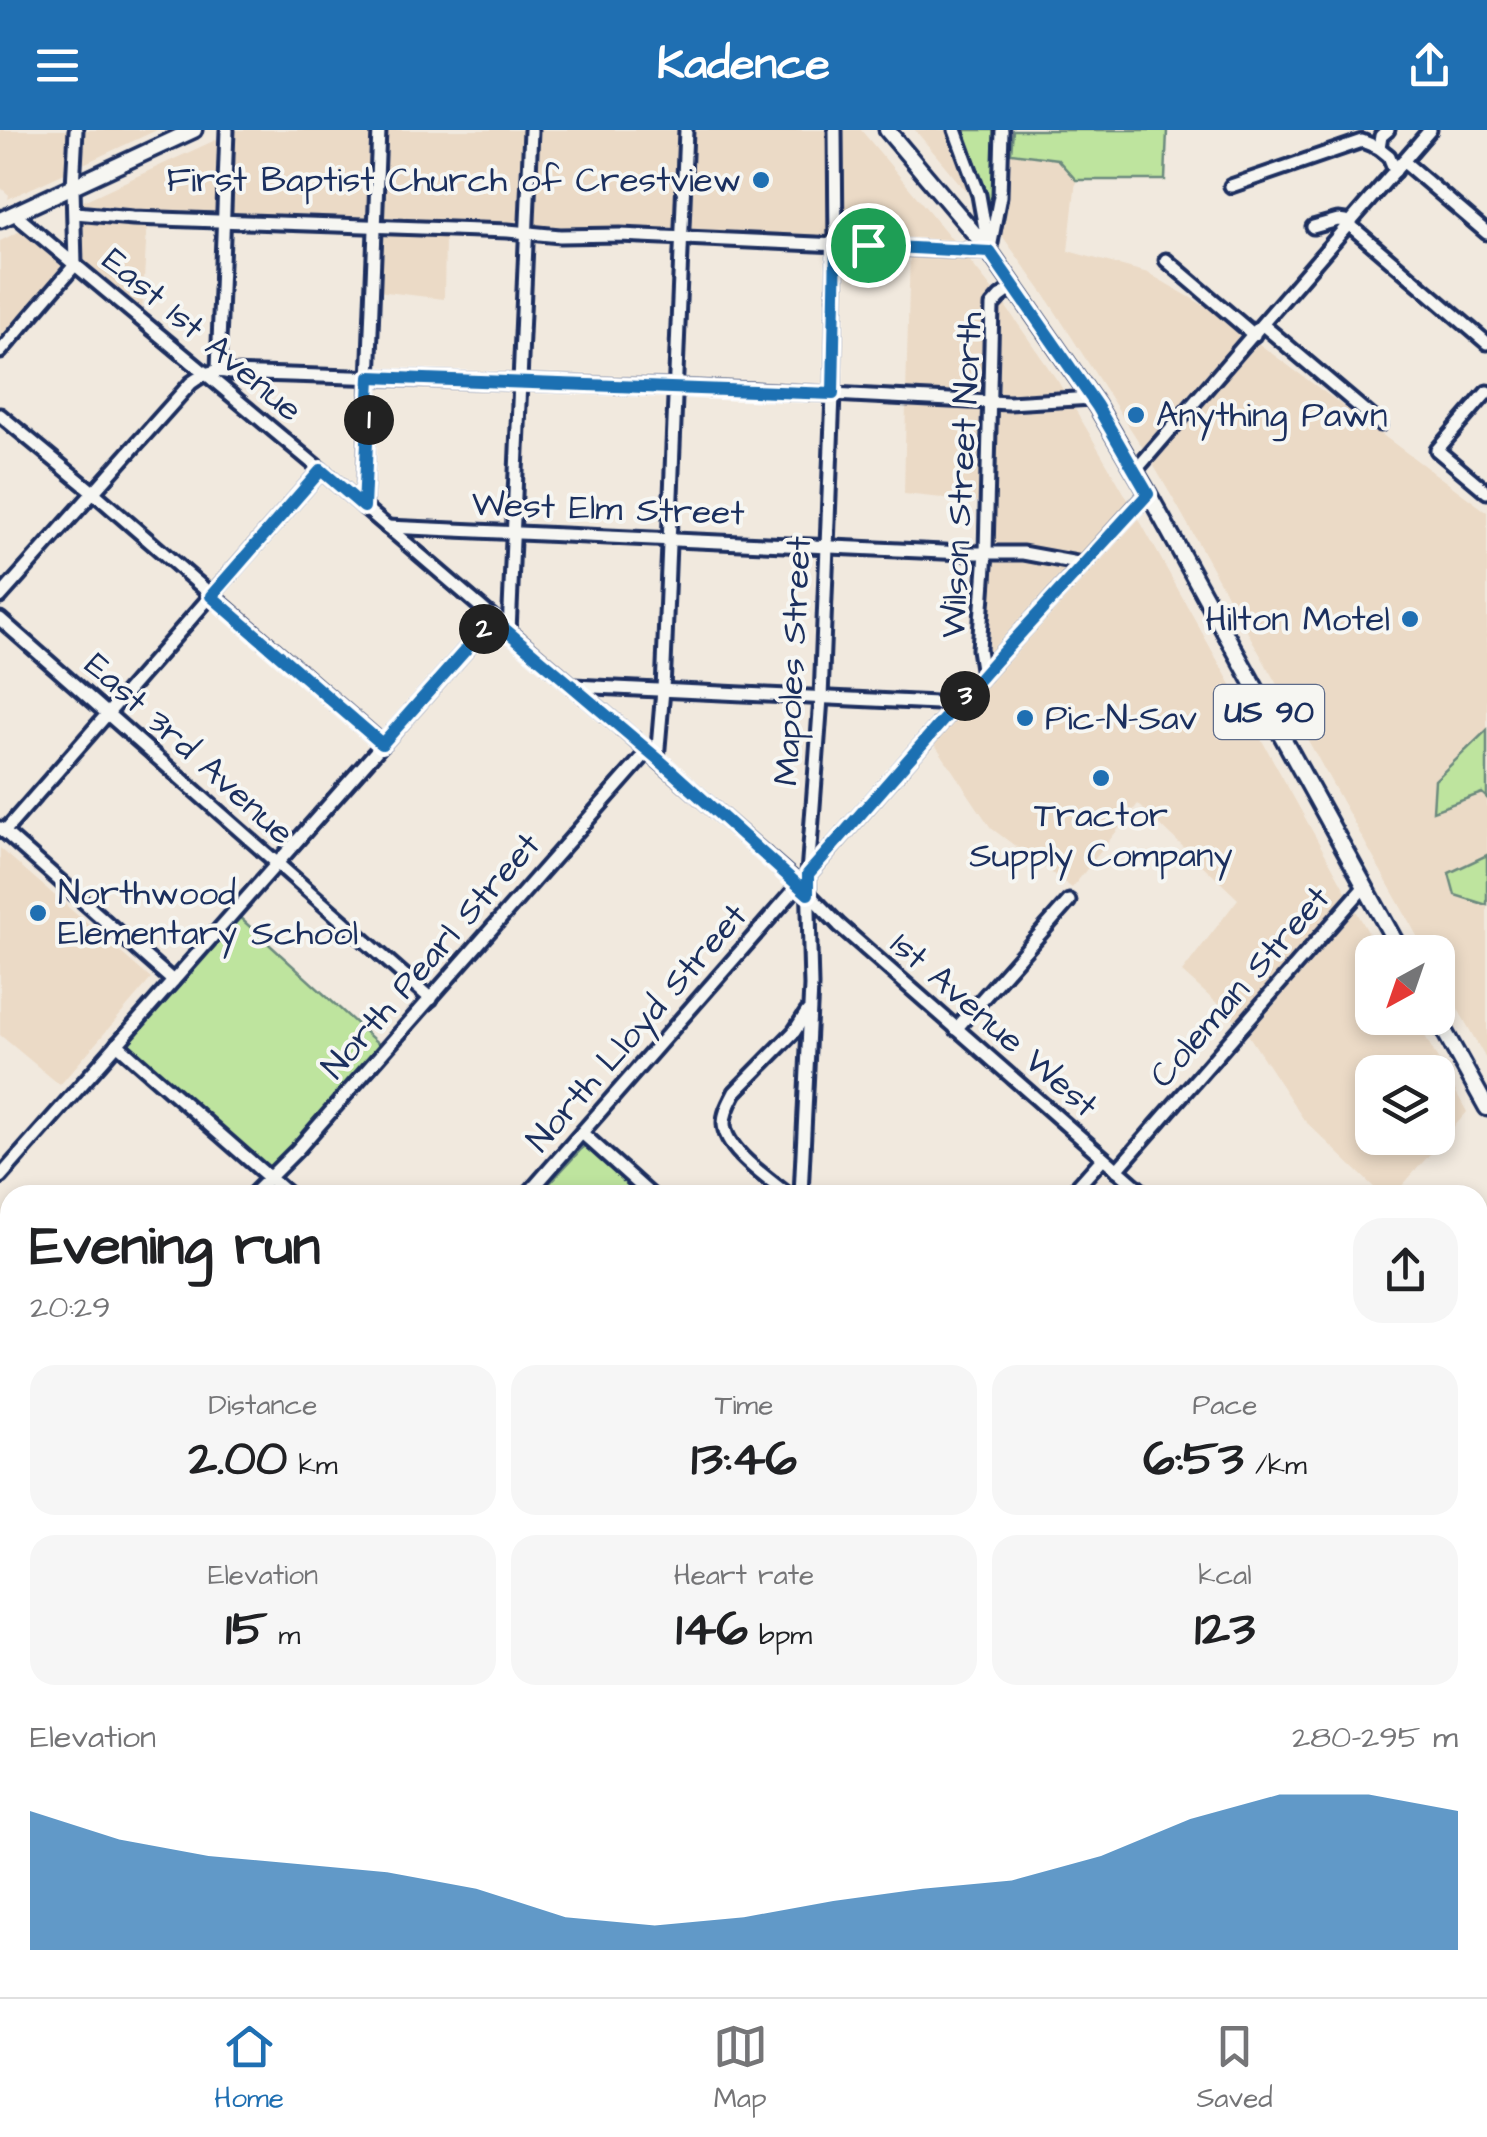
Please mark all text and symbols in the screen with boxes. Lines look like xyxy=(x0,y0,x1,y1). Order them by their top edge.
text: Kadence xyxy=(657,34,830,96)
icon: menu xyxy=(30,38,85,93)
icon: share xyxy=(1402,38,1457,93)
place label: First Baptist Church of Crestview xyxy=(166,156,741,205)
marker: First Baptist Church of Crestview xyxy=(750,169,772,191)
pin xyxy=(826,203,911,288)
icon: arrive xyxy=(841,218,896,273)
street label: East 1st Avenue xyxy=(91,236,313,434)
street label: Wilson Street North xyxy=(929,310,995,640)
place label: Anything Pawn xyxy=(1156,391,1387,442)
pin: 1 xyxy=(344,395,394,445)
text: 1 xyxy=(367,400,371,439)
marker: Anything Pawn xyxy=(1125,404,1147,426)
street label: West Elm Street xyxy=(471,480,745,538)
street label: Mapoles Street xyxy=(762,535,824,787)
place label: Hilton Motel xyxy=(1205,595,1390,644)
pin: 2 xyxy=(459,604,509,654)
marker: Hilton Motel xyxy=(1399,608,1421,630)
text: 2 xyxy=(476,609,492,648)
street label: East 3rd Avenue xyxy=(73,641,305,857)
pin: 3 xyxy=(940,671,990,721)
text: 3 xyxy=(958,676,972,715)
road number: US 90 xyxy=(1214,685,1324,739)
place label: Pic-N-Sav xyxy=(1045,694,1197,743)
marker: Pic-N-Sav xyxy=(1014,707,1036,729)
marker: Tractor Supply Company xyxy=(1090,767,1112,789)
place label: Tractor Supply Company xyxy=(969,791,1233,881)
street label: North Pearl Street xyxy=(310,822,552,1090)
place label: Northwood Elementary School xyxy=(58,869,358,959)
street label: Coleman Street xyxy=(1138,875,1342,1099)
street label: North Lloyd Street xyxy=(515,893,760,1164)
marker: Northwood Elementary School xyxy=(27,902,49,924)
street label: 1st Avenue West xyxy=(879,921,1109,1129)
north arrow xyxy=(1355,935,1455,1035)
map controls xyxy=(1355,935,1455,1155)
button: layers xyxy=(1355,1055,1455,1155)
text: Evening run xyxy=(30,1209,320,1285)
button: share xyxy=(1353,1218,1458,1323)
text: 20:29 xyxy=(30,1285,110,1330)
text: Distance xyxy=(209,1386,317,1425)
text: Time xyxy=(715,1386,773,1425)
text: Pace xyxy=(1193,1386,1257,1425)
text: 2.00 xyxy=(189,1425,287,1494)
text: 13:46 xyxy=(691,1425,797,1494)
text: 6:53 xyxy=(1143,1425,1244,1494)
text: km xyxy=(287,1446,337,1485)
text: /km xyxy=(1244,1446,1307,1485)
text: Elevation xyxy=(208,1556,318,1595)
text: Heart rate xyxy=(674,1556,814,1595)
text: kcal xyxy=(1198,1556,1252,1595)
text: 15 xyxy=(226,1595,267,1664)
text: 146 xyxy=(676,1595,748,1664)
text: 123 xyxy=(1195,1595,1255,1664)
text: m xyxy=(267,1616,300,1655)
text: bpm xyxy=(748,1616,812,1655)
text: Elevation xyxy=(30,1715,156,1760)
text: 280–295 m xyxy=(1292,1715,1458,1760)
tab: Home xyxy=(214,2019,284,2118)
tab: Map xyxy=(713,2019,768,2118)
tab: Saved xyxy=(1196,2019,1273,2118)

